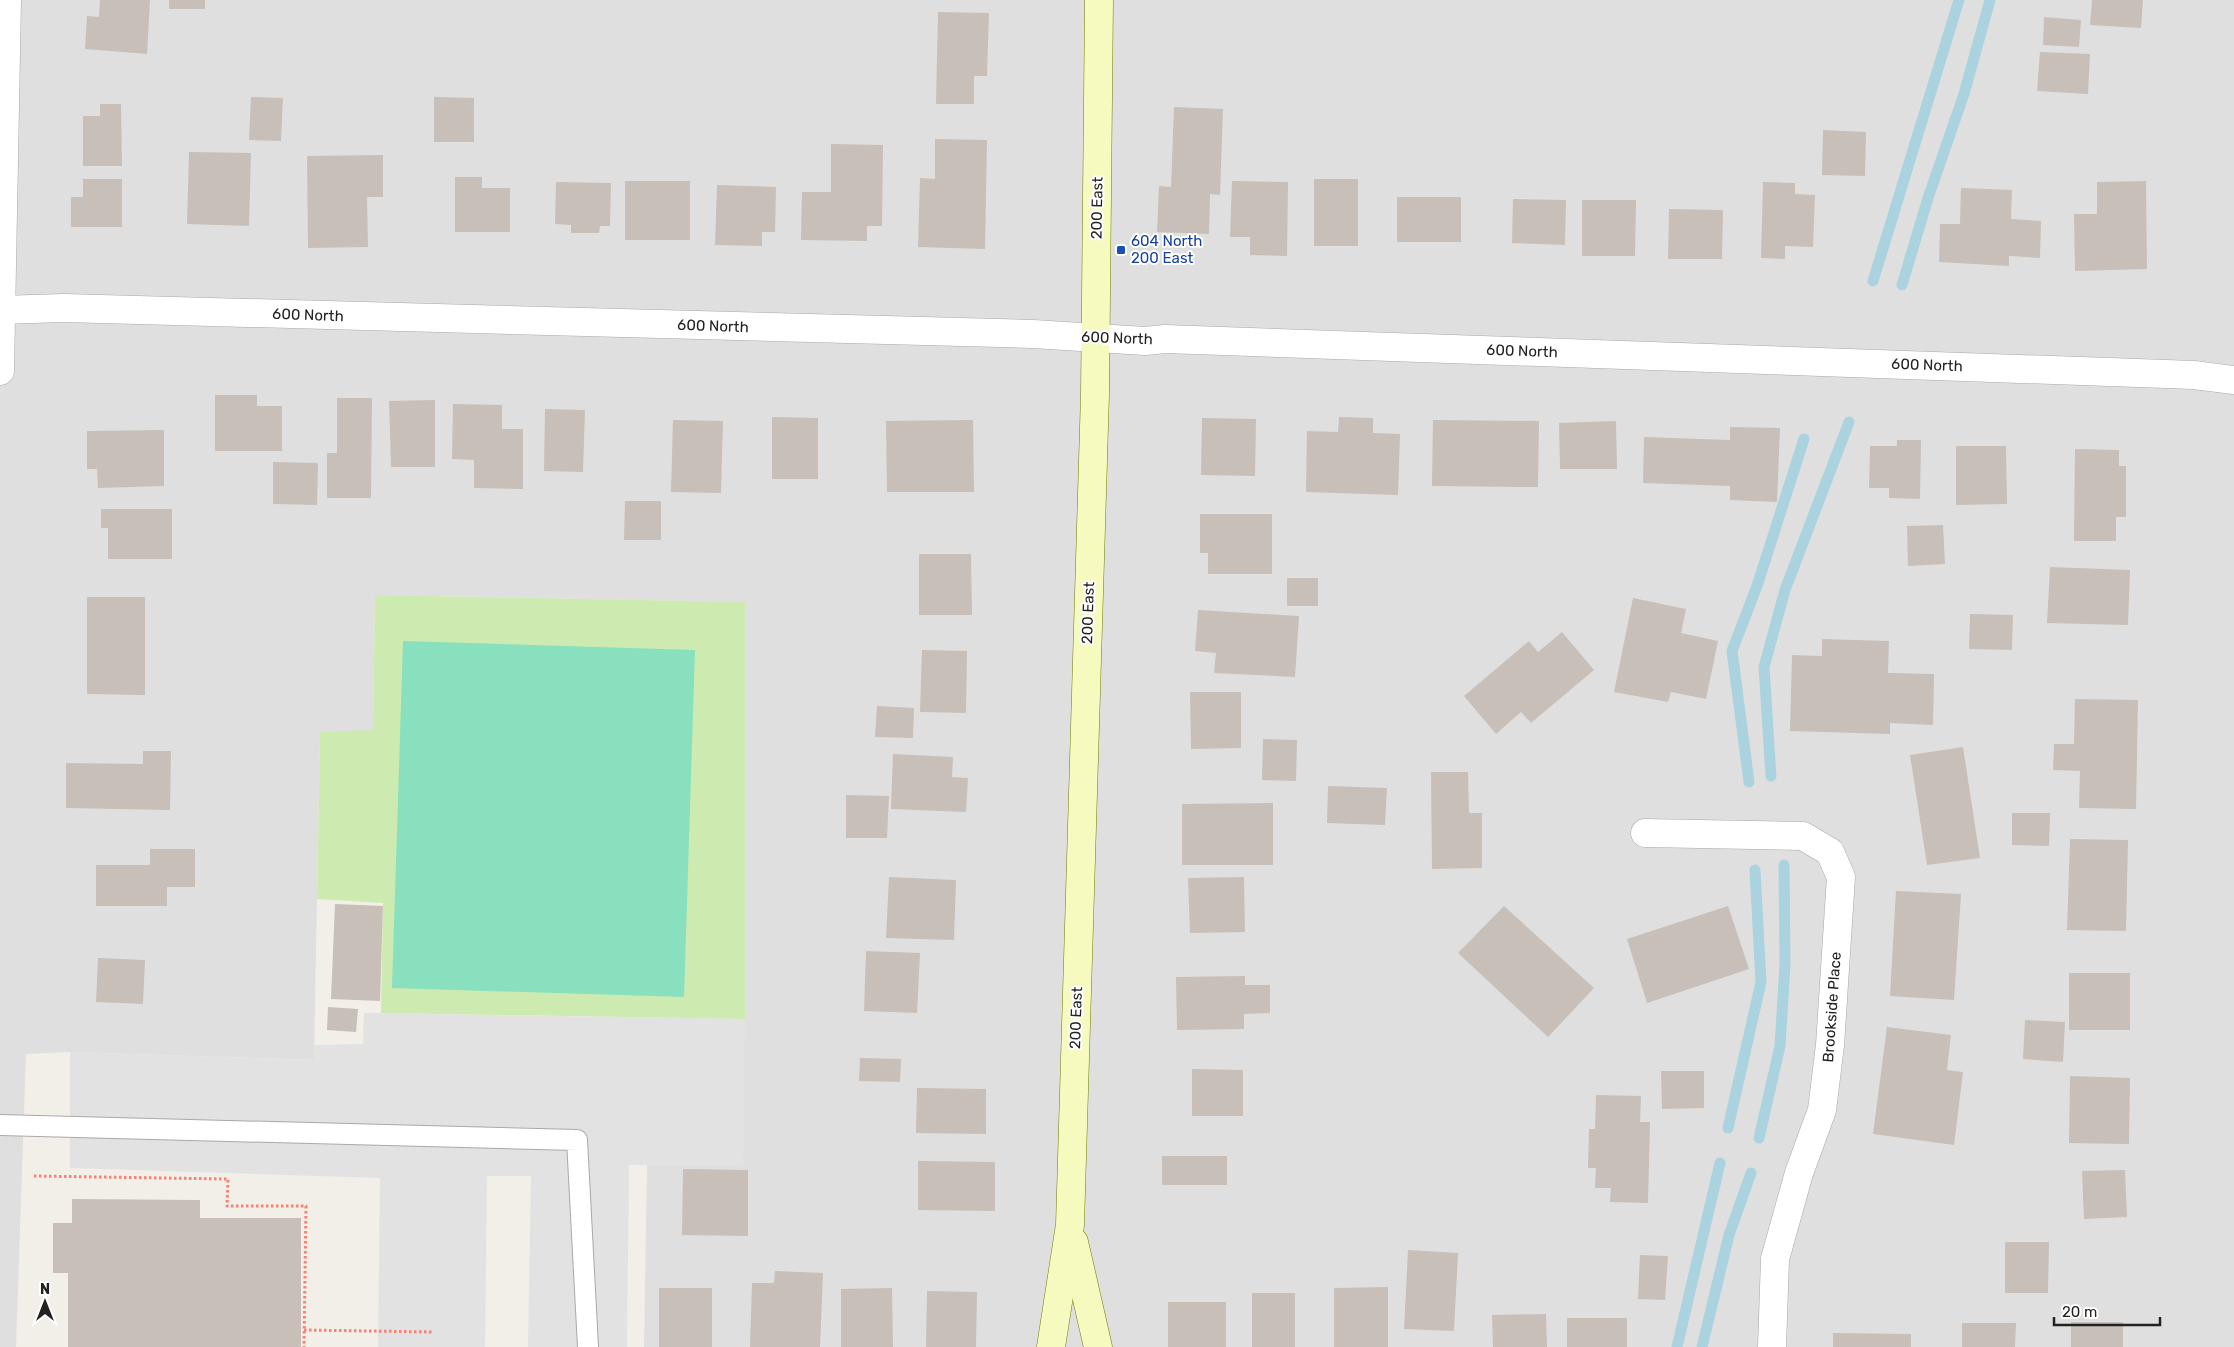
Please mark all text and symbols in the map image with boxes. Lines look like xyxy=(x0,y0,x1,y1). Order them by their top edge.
street label: 200 East xyxy=(1087,177,1107,239)
place label: 604 North 200 East xyxy=(1131,232,1202,267)
marker: 604 North 200 East xyxy=(1115,244,1127,256)
street label: 600 North xyxy=(272,305,344,325)
street label: 600 North xyxy=(677,316,749,336)
street label: 600 North xyxy=(1081,328,1153,348)
street label: 600 North xyxy=(1486,341,1558,361)
street label: 600 North xyxy=(1891,355,1963,375)
street label: 200 East xyxy=(1078,581,1098,644)
street label: Brookside Place xyxy=(1819,951,1845,1063)
street label: 200 East xyxy=(1066,986,1086,1049)
north arrow xyxy=(20,1277,70,1327)
text: N xyxy=(40,1281,50,1298)
scale bar xyxy=(2054,1294,2160,1326)
text: 20 m xyxy=(2062,1303,2097,1321)

